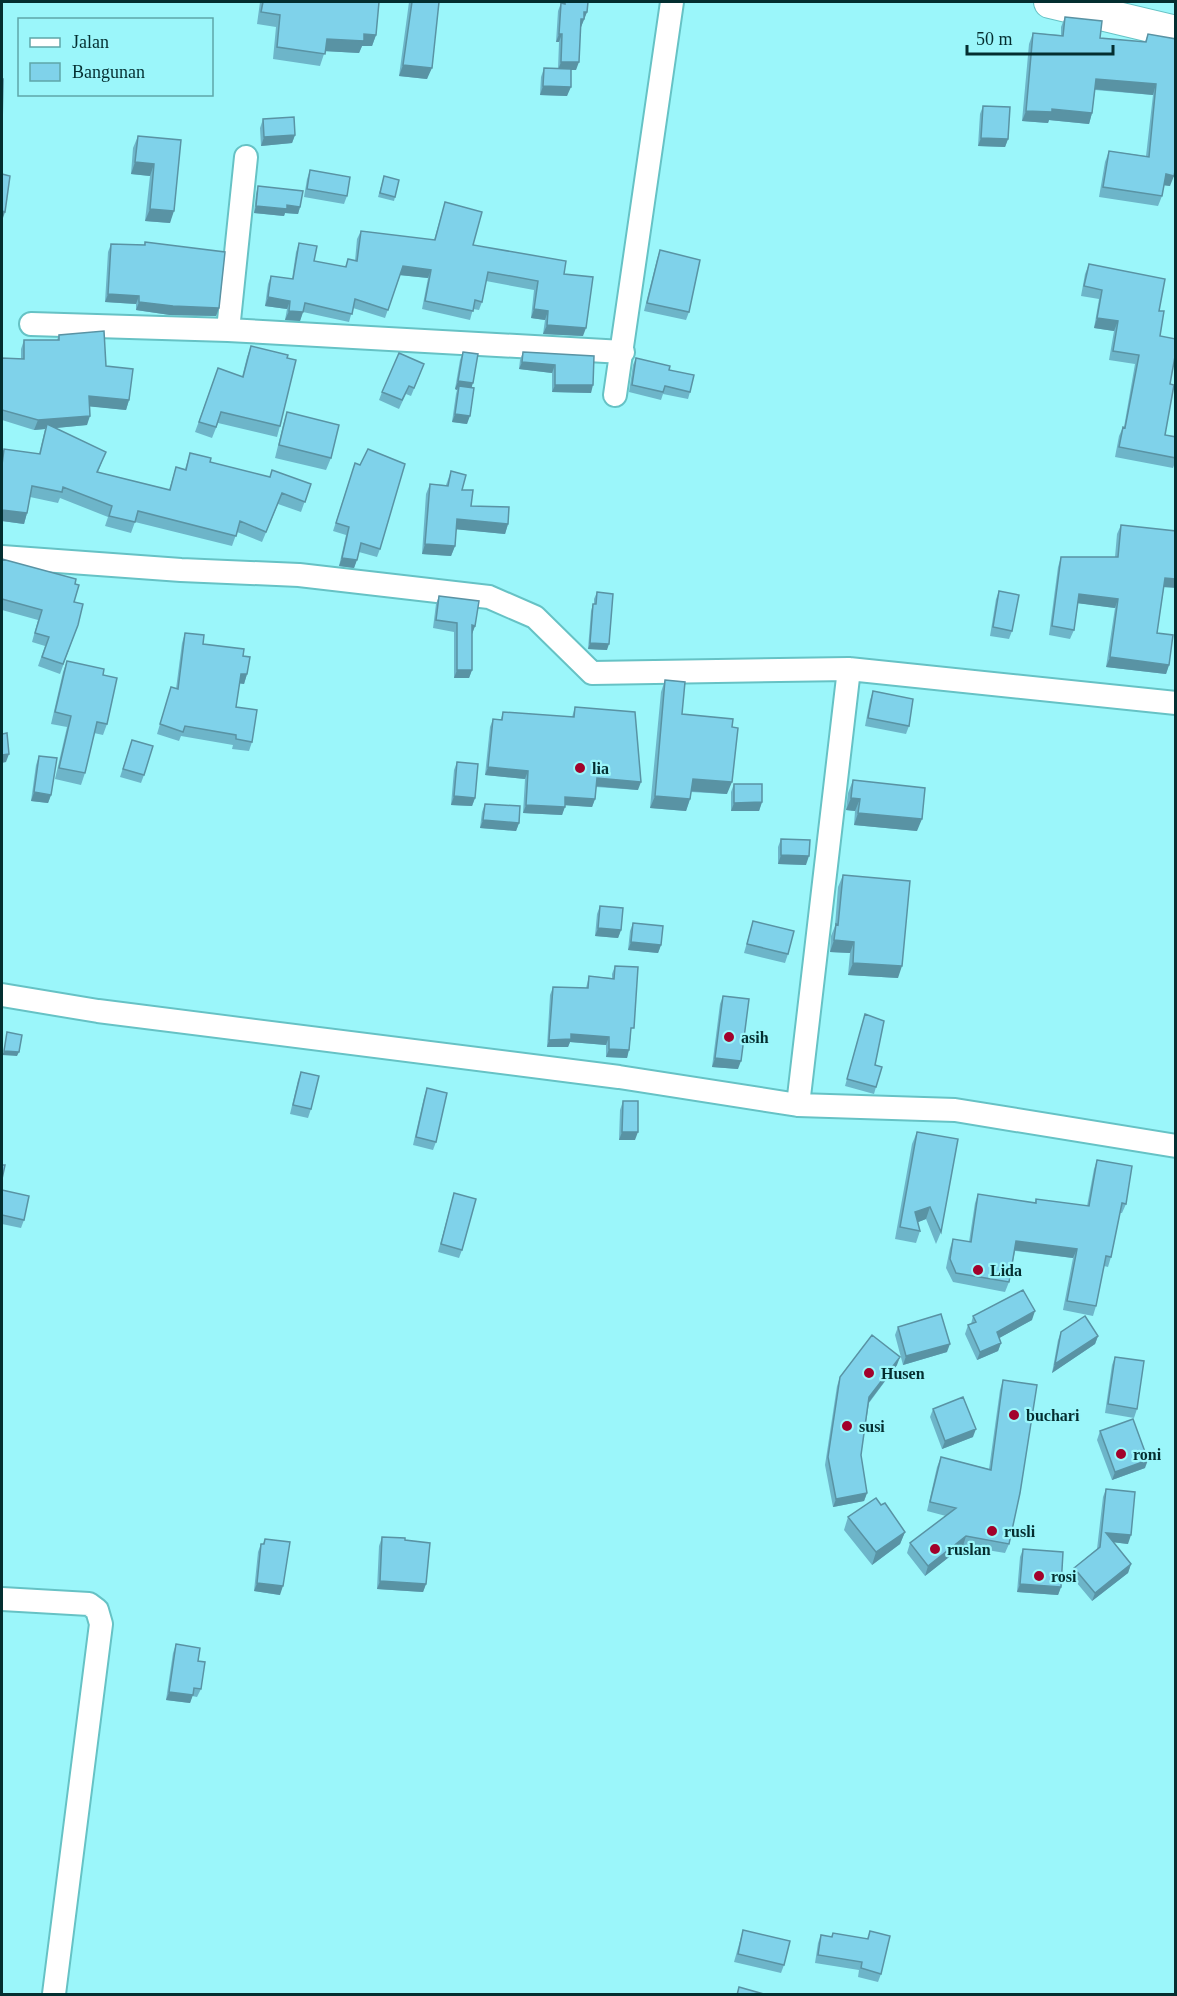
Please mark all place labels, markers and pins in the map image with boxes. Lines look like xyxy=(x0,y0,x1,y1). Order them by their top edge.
place label: lia xyxy=(592,760,609,777)
marker: lia xyxy=(573,761,587,775)
place label: asih xyxy=(741,1029,769,1046)
marker: asih xyxy=(722,1030,736,1044)
place label: Lida xyxy=(990,1262,1022,1279)
marker: Lida xyxy=(971,1263,985,1277)
place label: Husen xyxy=(881,1365,925,1382)
marker: Husen xyxy=(862,1366,876,1380)
place label: buchari xyxy=(1026,1407,1080,1424)
marker: buchari xyxy=(1007,1408,1021,1422)
place label: susi xyxy=(859,1418,885,1435)
marker: susi xyxy=(840,1419,854,1433)
place label: roni xyxy=(1133,1446,1162,1463)
marker: roni xyxy=(1114,1447,1128,1461)
place label: rusli xyxy=(1004,1523,1036,1540)
marker: rusli xyxy=(985,1524,999,1538)
place label: ruslan xyxy=(947,1541,991,1558)
marker: ruslan xyxy=(928,1542,942,1556)
place label: rosi xyxy=(1051,1568,1077,1585)
marker: rosi xyxy=(1032,1569,1046,1583)

